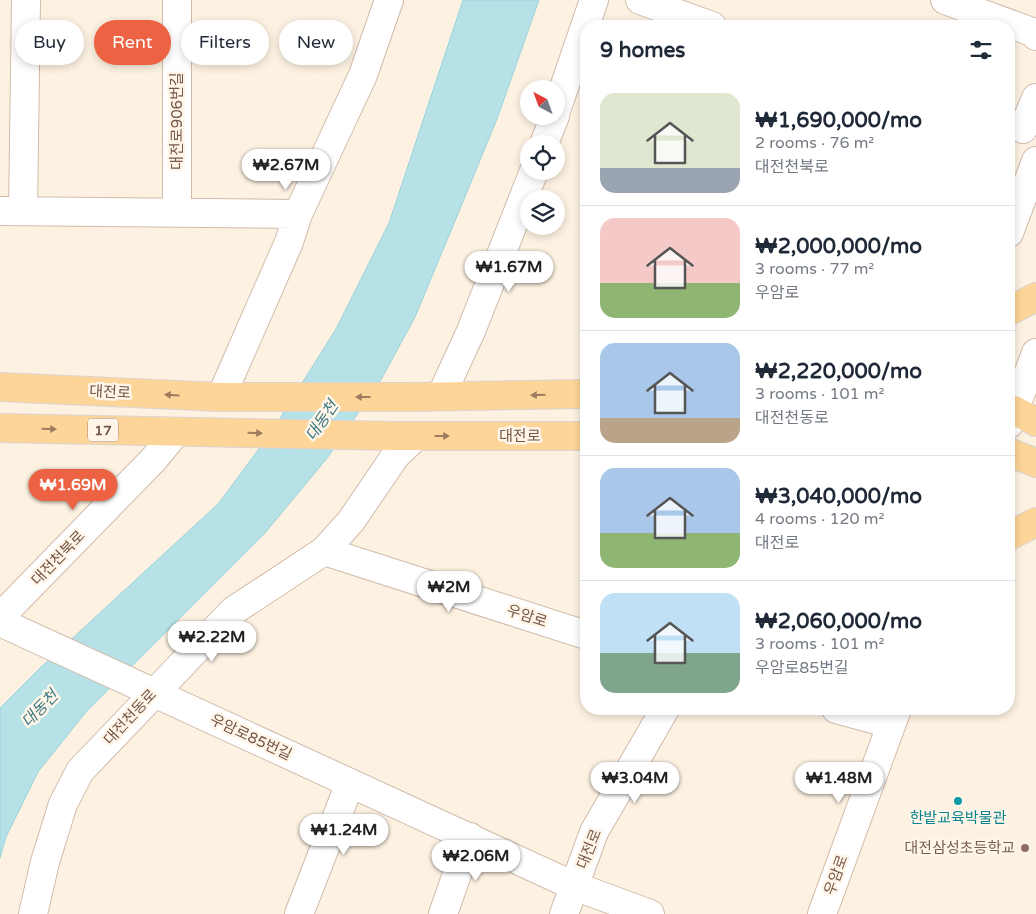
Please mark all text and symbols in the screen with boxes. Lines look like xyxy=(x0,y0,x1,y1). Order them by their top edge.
chip: Buy xyxy=(15,20,84,65)
chip: Rent xyxy=(94,20,171,65)
chip: Filters xyxy=(181,20,269,65)
chip: New xyxy=(279,20,353,65)
icon: filters xyxy=(967,36,995,64)
text: 9 homes xyxy=(600,38,685,63)
street label: 대전로906번길 xyxy=(168,72,186,170)
north arrow xyxy=(520,80,565,125)
map controls xyxy=(520,80,565,235)
text: ₩1,690,000/mo xyxy=(755,108,922,133)
icon: home xyxy=(640,113,700,173)
text: 2 rooms · 76 m² xyxy=(755,133,874,153)
button: locate xyxy=(520,135,565,180)
pin: ₩2.67M xyxy=(245,148,327,191)
text: ₩2.67M xyxy=(252,155,320,175)
text: 대전천북로 xyxy=(755,157,829,177)
button: layers xyxy=(520,190,565,235)
text: ₩2,000,000/mo xyxy=(755,234,922,259)
icon: home xyxy=(640,238,700,298)
pin: ₩1.67M xyxy=(468,250,550,293)
text: ₩1.67M xyxy=(475,257,543,277)
text: 3 rooms · 77 m² xyxy=(755,259,874,279)
text: 우암로 xyxy=(755,283,799,303)
text: ₩2,220,000/mo xyxy=(755,359,922,384)
icon: home xyxy=(640,363,700,423)
street label: 대전로 xyxy=(89,382,131,402)
text: 3 rooms · 101 m² xyxy=(755,384,884,404)
one-way arrow xyxy=(164,390,180,398)
one-way arrow xyxy=(529,391,545,399)
one-way arrow xyxy=(355,393,371,401)
water label: 대동천 xyxy=(301,395,344,445)
text: 대전천동로 xyxy=(755,408,829,428)
road number: 17 xyxy=(88,418,118,442)
one-way arrow xyxy=(41,426,57,434)
street label: 대전로 xyxy=(499,427,541,445)
one-way arrow xyxy=(247,429,263,437)
one-way arrow xyxy=(435,432,451,440)
pin: ₩1.69M xyxy=(32,468,114,511)
text: ₩1.69M xyxy=(39,475,107,495)
text: ₩3,040,000/mo xyxy=(755,484,922,509)
icon: home xyxy=(640,488,700,548)
text: 4 rooms · 120 m² xyxy=(755,509,884,529)
street label: 대전천북로 xyxy=(28,527,88,589)
text: 대전로 xyxy=(755,533,799,553)
pin: ₩2M xyxy=(425,570,473,613)
text: ₩2M xyxy=(428,577,470,597)
street label: 우암로 xyxy=(505,601,549,631)
text: ₩2,060,000/mo xyxy=(755,609,922,634)
icon: home xyxy=(640,613,700,673)
pin: ₩2.22M xyxy=(171,620,253,663)
text: ₩2.22M xyxy=(178,627,246,647)
text: 3 rooms · 101 m² xyxy=(755,634,884,654)
text: 우암로85번길 xyxy=(755,658,849,678)
water label: 대동천 xyxy=(17,685,64,732)
street label: 대전천동로 xyxy=(100,686,160,748)
street label: 우암로85번길 xyxy=(207,710,295,764)
pin: ₩3.04M xyxy=(594,762,676,804)
pin: ₩1.48M xyxy=(798,762,880,804)
text: ₩3.04M xyxy=(601,768,669,788)
text: ₩1.48M xyxy=(806,768,872,788)
marker: 한밭교육박물관 xyxy=(952,795,964,807)
place label: 한밭교육박물관 xyxy=(910,809,1006,827)
pin: ₩1.24M xyxy=(303,814,385,856)
text: ₩1.24M xyxy=(310,820,378,840)
street label: 대전로 xyxy=(573,826,605,872)
place label: 대전삼성초등학교 xyxy=(905,839,1015,857)
pin: ₩2.06M xyxy=(435,840,517,882)
marker: 대전삼성초등학교 xyxy=(1019,842,1031,854)
text: ₩2.06M xyxy=(442,846,510,866)
street label: 우암로 xyxy=(820,852,852,898)

